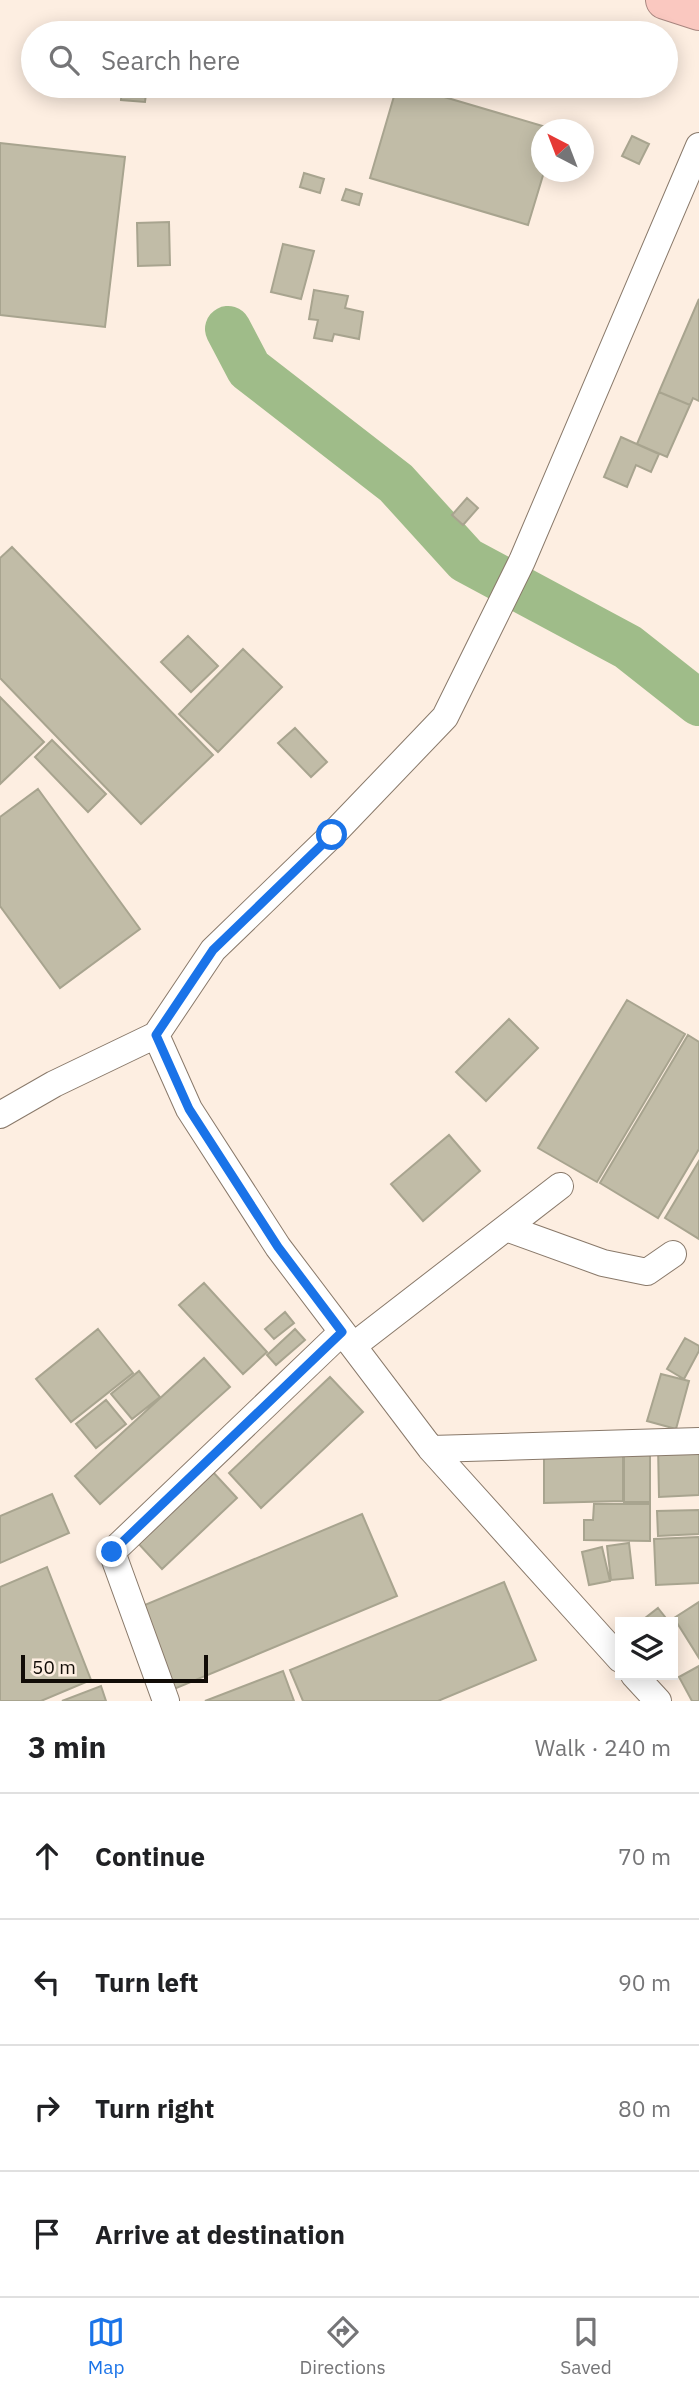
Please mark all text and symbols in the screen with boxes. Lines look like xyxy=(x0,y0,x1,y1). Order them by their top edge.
search box xyxy=(21,21,678,98)
icon: search xyxy=(45,41,83,79)
text: Search here xyxy=(101,43,240,77)
north arrow xyxy=(531,119,594,182)
route start xyxy=(316,819,347,850)
route end xyxy=(96,1536,127,1567)
map controls xyxy=(615,1617,678,1680)
button: layers xyxy=(615,1617,678,1680)
scale bar xyxy=(21,1652,208,1684)
text: 50 m xyxy=(32,1655,76,1679)
text: 3 min xyxy=(28,1727,106,1766)
text: Walk · 240 m xyxy=(535,1732,671,1762)
icon: ahead xyxy=(28,1837,66,1875)
text: Continue xyxy=(95,1839,205,1873)
text: 70 m xyxy=(618,1841,671,1871)
icon: left xyxy=(28,1963,66,2001)
text: Turn left xyxy=(95,1965,198,1999)
text: 90 m xyxy=(618,1967,671,1997)
icon: right xyxy=(28,2089,66,2127)
text: Turn right xyxy=(95,2091,214,2125)
text: 80 m xyxy=(618,2093,671,2123)
icon: arrive xyxy=(28,2215,66,2253)
text: Arrive at destination xyxy=(95,2217,345,2251)
tab: Map xyxy=(87,2313,125,2379)
tab: Directions xyxy=(299,2313,386,2379)
tab: Saved xyxy=(560,2313,612,2379)

